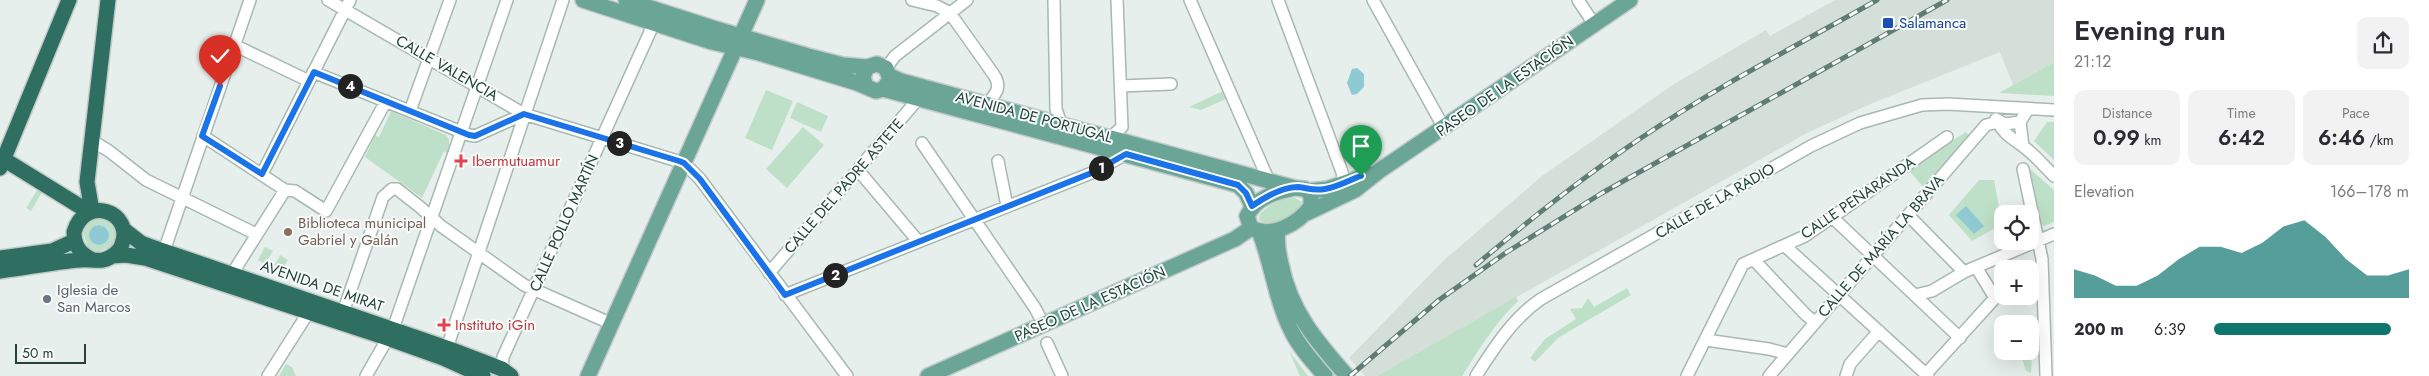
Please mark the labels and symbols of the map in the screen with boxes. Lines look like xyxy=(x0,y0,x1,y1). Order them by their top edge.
place label: Salamanca xyxy=(1899,12,1966,34)
marker: Salamanca xyxy=(1881,16,1895,30)
street label: CALLE VALENCIA xyxy=(392,30,502,106)
street label: PASEO DE LA ESTACIÓN xyxy=(1432,30,1578,142)
pin xyxy=(199,35,241,86)
pin: 4 xyxy=(338,74,362,98)
street label: AVENIDA DE PORTUGAL xyxy=(953,85,1115,149)
street label: CALLE DEL PADRE ASTETE xyxy=(779,114,909,258)
pin xyxy=(1340,125,1382,176)
pin: 3 xyxy=(606,130,632,156)
place label: Ibermutuamur xyxy=(472,150,561,172)
street label: CALLE POLLO MARTÍN xyxy=(524,151,604,295)
street label: CALLE PEÑARANDA xyxy=(1796,151,1920,245)
marker: Ibermutuamur xyxy=(454,154,468,168)
pin: 1 xyxy=(1088,156,1114,180)
street label: CALLE DE LA RADIO xyxy=(1651,158,1779,244)
street label: CALLE DE MARÍA LA BRAVA xyxy=(1813,170,1949,322)
place label: Biblioteca municipal Gabriel y Galán xyxy=(298,212,426,251)
marker: Biblioteca municipal Gabriel y Galán xyxy=(282,226,294,238)
street label: AVENIDA DE MIRAT xyxy=(257,255,387,317)
street label: PASEO DE LA ESTACIÓN xyxy=(1011,261,1169,347)
pin: 2 xyxy=(822,262,848,288)
place label: Iglesia de San Marcos xyxy=(57,279,131,318)
marker: Iglesia de San Marcos xyxy=(41,293,53,305)
place label: Instituto iGin xyxy=(455,314,535,336)
marker: Instituto iGin xyxy=(437,318,451,332)
scale bar xyxy=(15,341,86,364)

